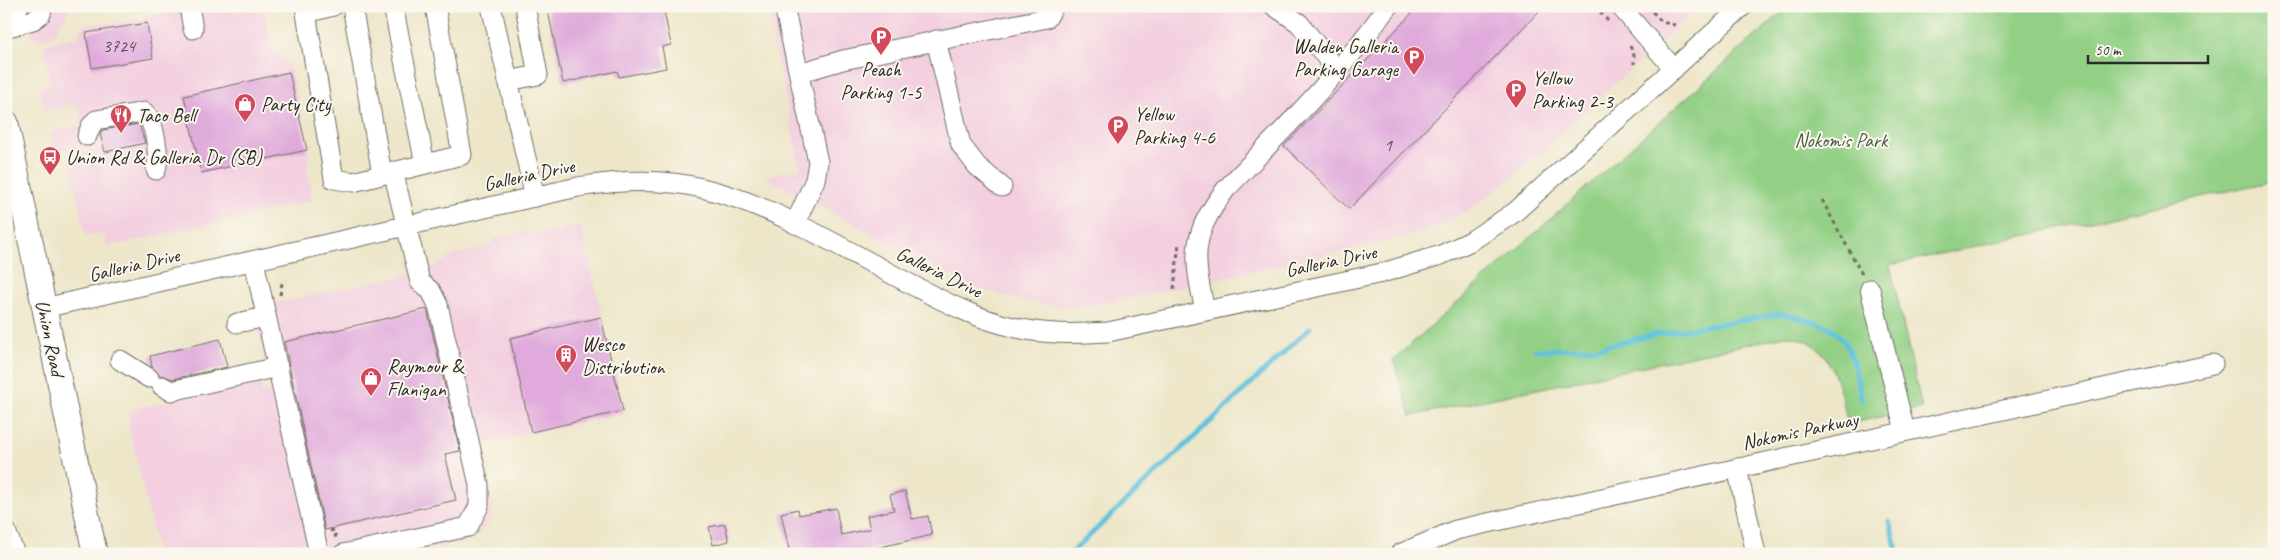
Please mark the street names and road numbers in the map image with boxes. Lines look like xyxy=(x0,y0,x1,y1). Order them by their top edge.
street label: Galleria Drive xyxy=(481,153,578,197)
street label: Galleria Drive xyxy=(1283,239,1380,283)
street label: Galleria Drive xyxy=(892,241,987,304)
street label: Galleria Drive xyxy=(86,242,183,288)
street label: Union Road xyxy=(30,298,71,382)
street label: Nokomis Parkway xyxy=(1740,406,1862,455)

